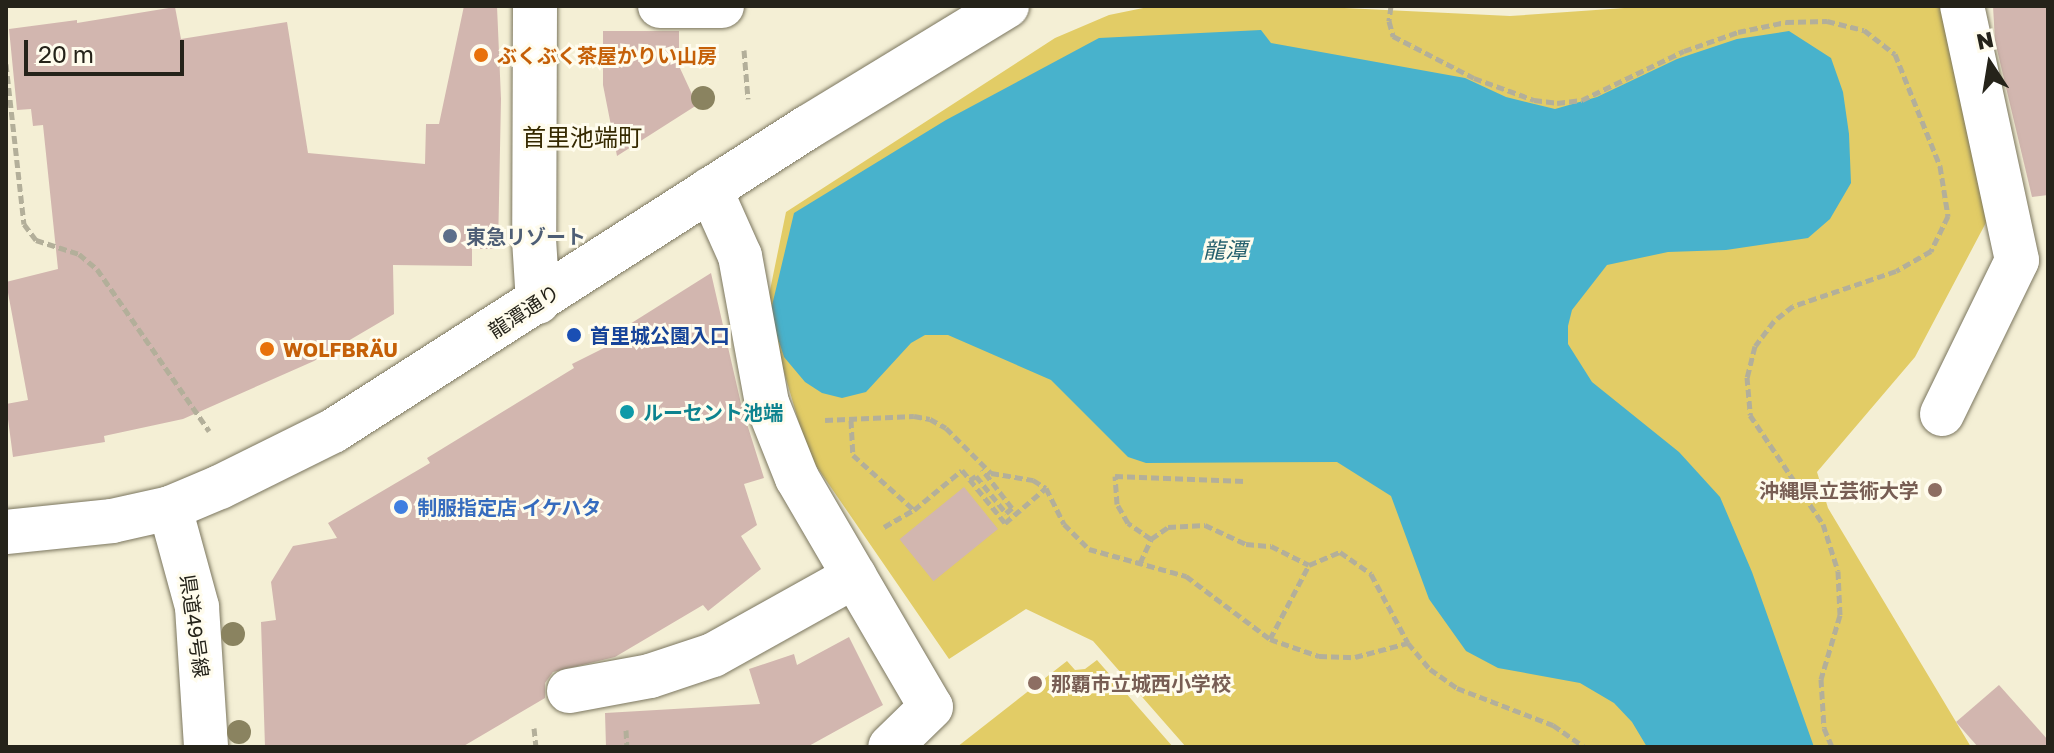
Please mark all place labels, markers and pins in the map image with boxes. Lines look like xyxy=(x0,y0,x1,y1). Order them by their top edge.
place label: ぶくぶく茶屋かりい山房 xyxy=(497,43,717,67)
marker: ぶくぶく茶屋かりい山房 xyxy=(472,46,490,64)
place label: 東急リゾート xyxy=(466,224,586,248)
marker: 東急リゾート xyxy=(441,227,459,245)
place label: 首里城公園入口 xyxy=(590,323,730,347)
marker: 首里城公園入口 xyxy=(565,326,583,344)
place label: WOLFBRÄU xyxy=(283,337,398,361)
marker: WOLFBRÄU xyxy=(258,340,276,358)
place label: ルーセント池端 xyxy=(643,400,783,424)
marker: ルーセント池端 xyxy=(618,403,636,421)
place label: 沖縄県立芸術大学 xyxy=(1759,478,1919,502)
marker: 沖縄県立芸術大学 xyxy=(1926,481,1944,499)
place label: 制服指定店 イケハタ xyxy=(417,495,602,519)
marker: 制服指定店 イケハタ xyxy=(392,498,410,516)
place label: 那覇市立城西小学校 xyxy=(1051,671,1231,695)
marker: 那覇市立城西小学校 xyxy=(1026,674,1044,692)

